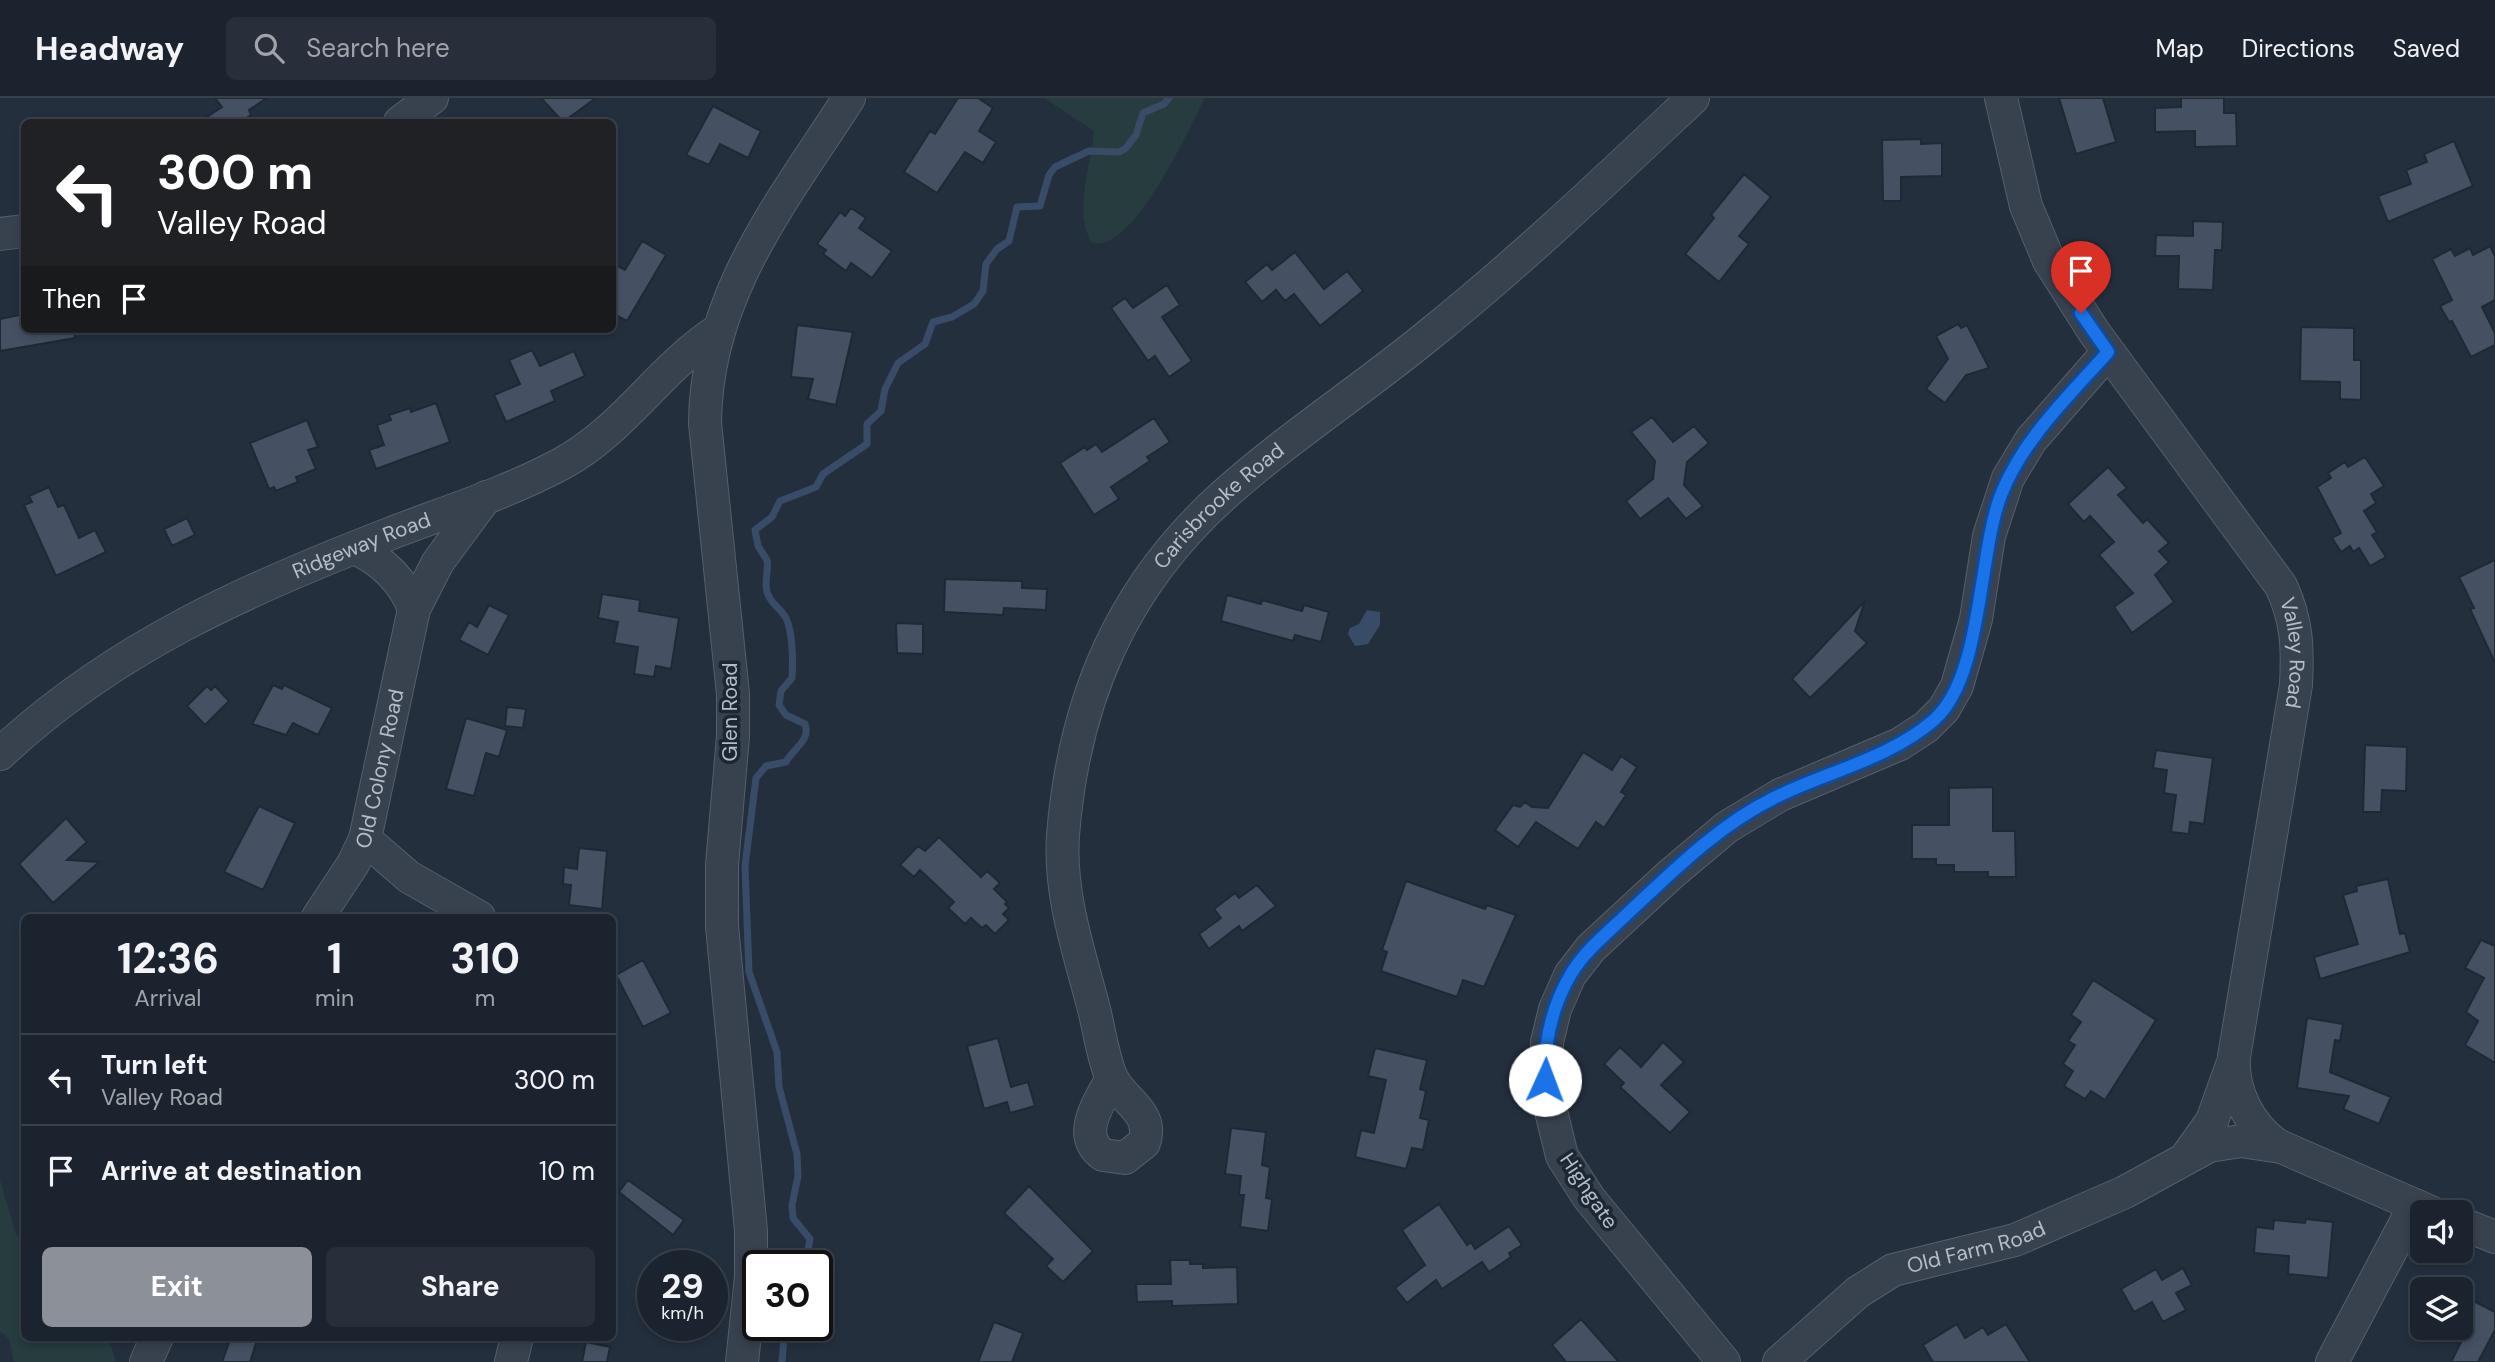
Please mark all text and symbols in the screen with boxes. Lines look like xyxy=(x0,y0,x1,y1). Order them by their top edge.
search box xyxy=(226,17,716,80)
text: Headway xyxy=(35,27,184,70)
icon: search xyxy=(250,29,288,67)
text: Search here xyxy=(306,31,450,65)
text: Map xyxy=(2156,33,2204,64)
text: Directions xyxy=(2242,33,2355,64)
text: Saved xyxy=(2393,33,2460,64)
text: 300 m xyxy=(157,140,313,204)
icon: left xyxy=(42,147,133,238)
text: Valley Road xyxy=(157,202,327,244)
pin xyxy=(2051,241,2111,313)
icon: arrive xyxy=(2062,252,2100,290)
icon: arrive xyxy=(115,280,153,318)
text: Then xyxy=(42,282,101,316)
street label: Carisbrooke Road xyxy=(1147,436,1290,575)
street label: Ridgeway Road xyxy=(288,506,434,586)
street label: Valley Road xyxy=(2273,594,2311,710)
street label: Glen Road xyxy=(716,662,744,762)
street label: Old Colony Road xyxy=(348,687,411,854)
text: 12:36 xyxy=(117,931,219,986)
text: 1 xyxy=(327,931,342,986)
text: 310 xyxy=(450,931,520,986)
text: Arrival xyxy=(135,983,202,1013)
text: min xyxy=(315,983,354,1013)
text: m xyxy=(475,983,495,1013)
position arrow xyxy=(1508,1043,1582,1117)
text: Turn left xyxy=(101,1048,208,1082)
icon: left xyxy=(42,1061,80,1099)
text: 300 m xyxy=(514,1063,595,1097)
text: Valley Road xyxy=(101,1082,223,1112)
street label: Highgate xyxy=(1553,1148,1625,1234)
icon: arrive xyxy=(42,1152,80,1190)
text: Arrive at destination xyxy=(101,1154,362,1188)
text: 10 m xyxy=(539,1154,595,1188)
map controls xyxy=(2410,1200,2473,1340)
button: sound xyxy=(2410,1200,2473,1263)
street label: Old Farm Road xyxy=(1904,1214,2050,1280)
button: Exit xyxy=(42,1247,312,1327)
button: Share xyxy=(326,1247,595,1327)
speed limit sign: 30 xyxy=(742,1250,833,1341)
text: 29 xyxy=(661,1263,704,1309)
button: layers xyxy=(2410,1277,2473,1340)
text: km/h xyxy=(661,1301,704,1325)

